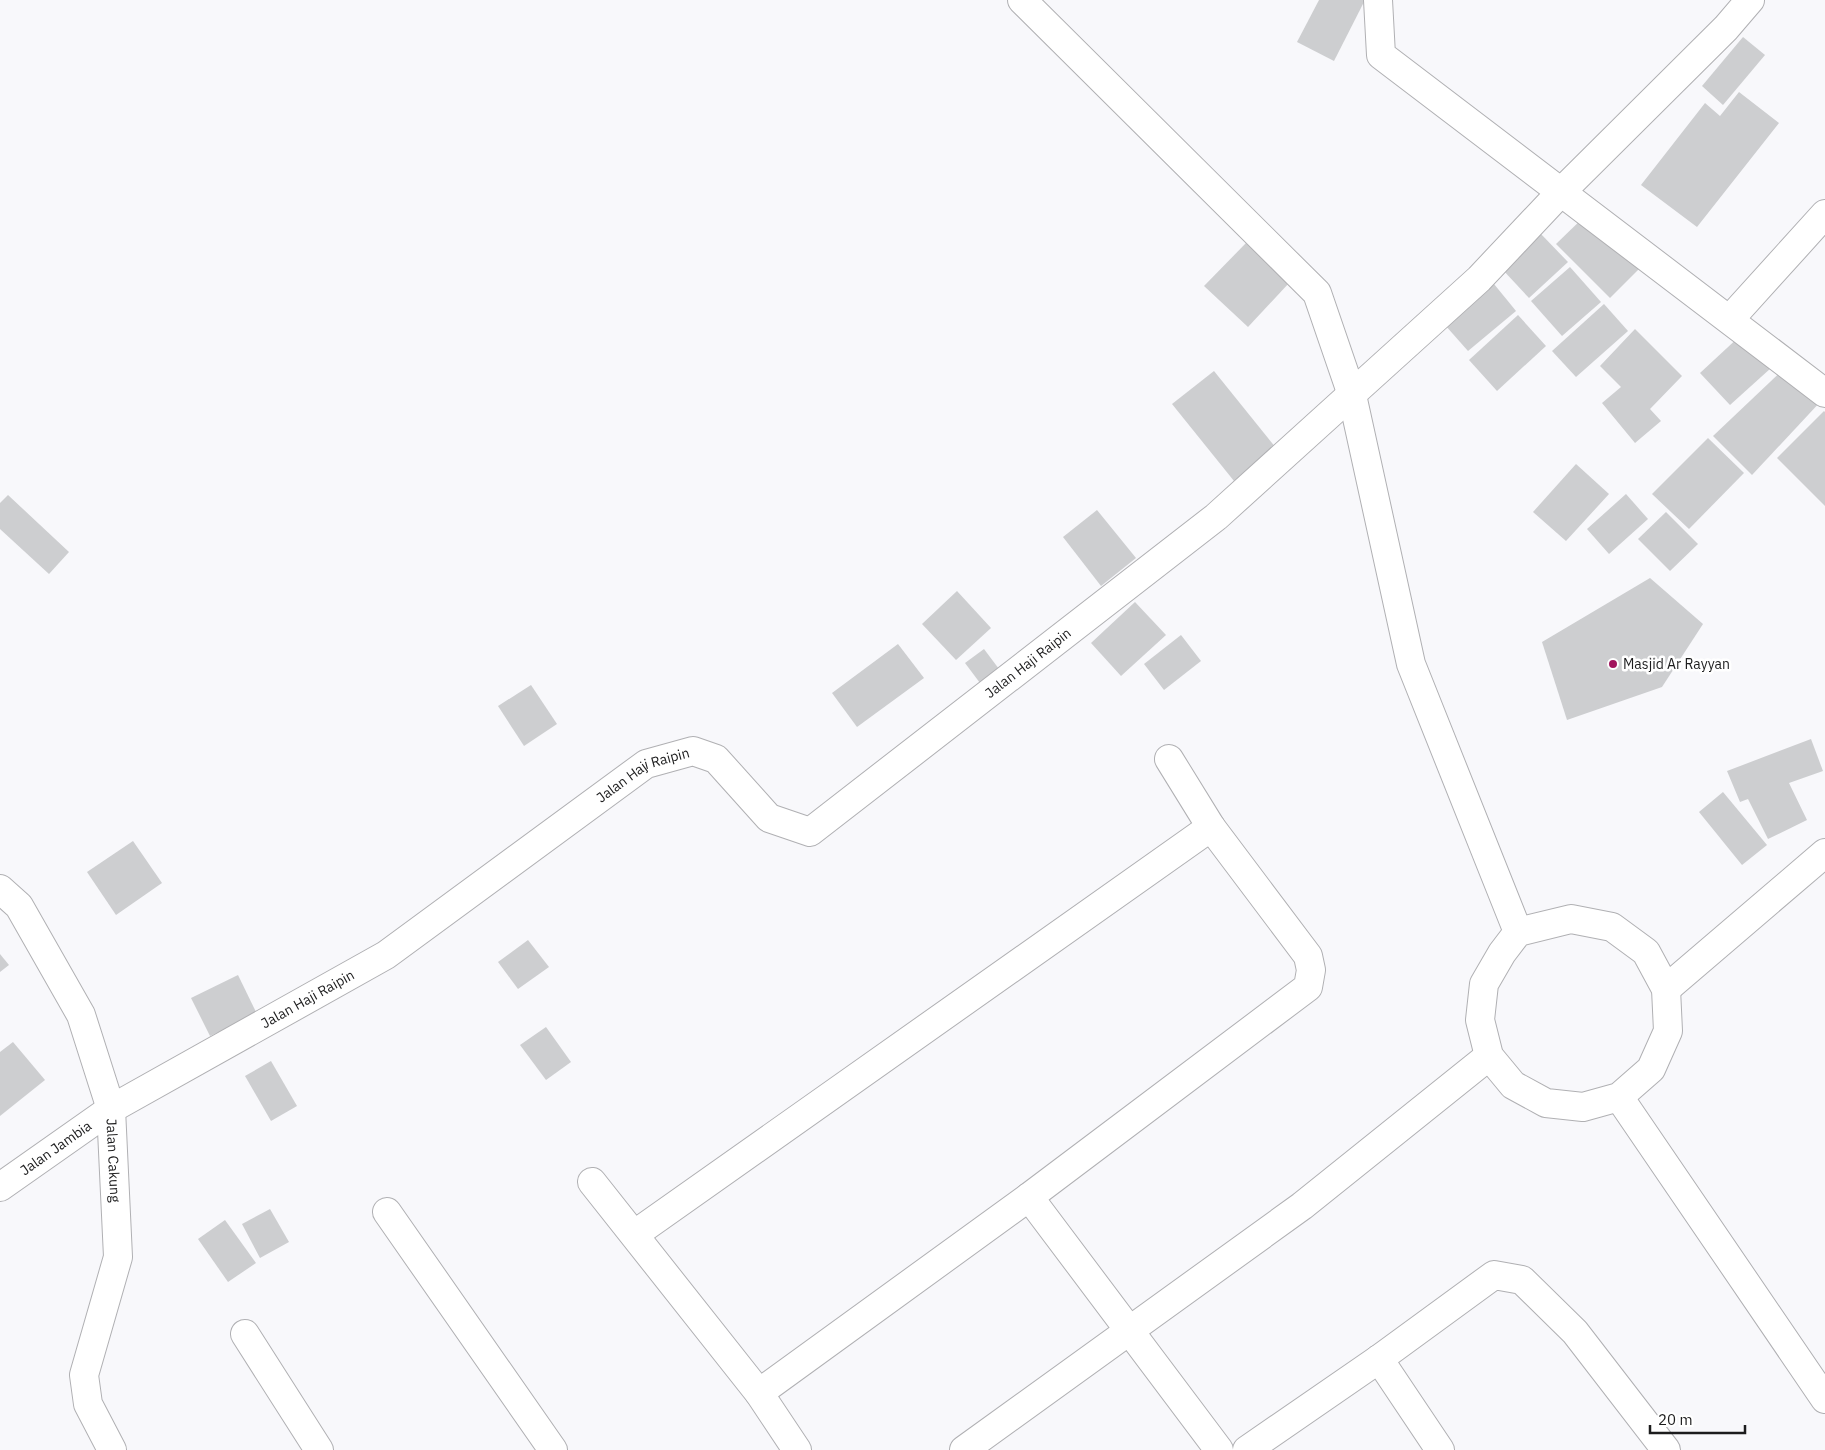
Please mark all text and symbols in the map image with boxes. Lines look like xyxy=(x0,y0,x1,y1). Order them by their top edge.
street label: Jalan Haji Raipin xyxy=(981,624,1075,702)
place label: Masjid Ar Rayyan xyxy=(1623,655,1730,673)
marker: Masjid Ar Rayyan xyxy=(1607,658,1619,670)
street label: Jalan Haji Raipin xyxy=(593,743,691,807)
street label: Jalan Haji Raipin xyxy=(258,966,357,1032)
street label: Jalan Jambia xyxy=(16,1116,95,1179)
street label: Jalan Cakung xyxy=(102,1118,124,1203)
scale bar xyxy=(1650,1402,1745,1434)
text: 20 m xyxy=(1658,1410,1693,1429)

